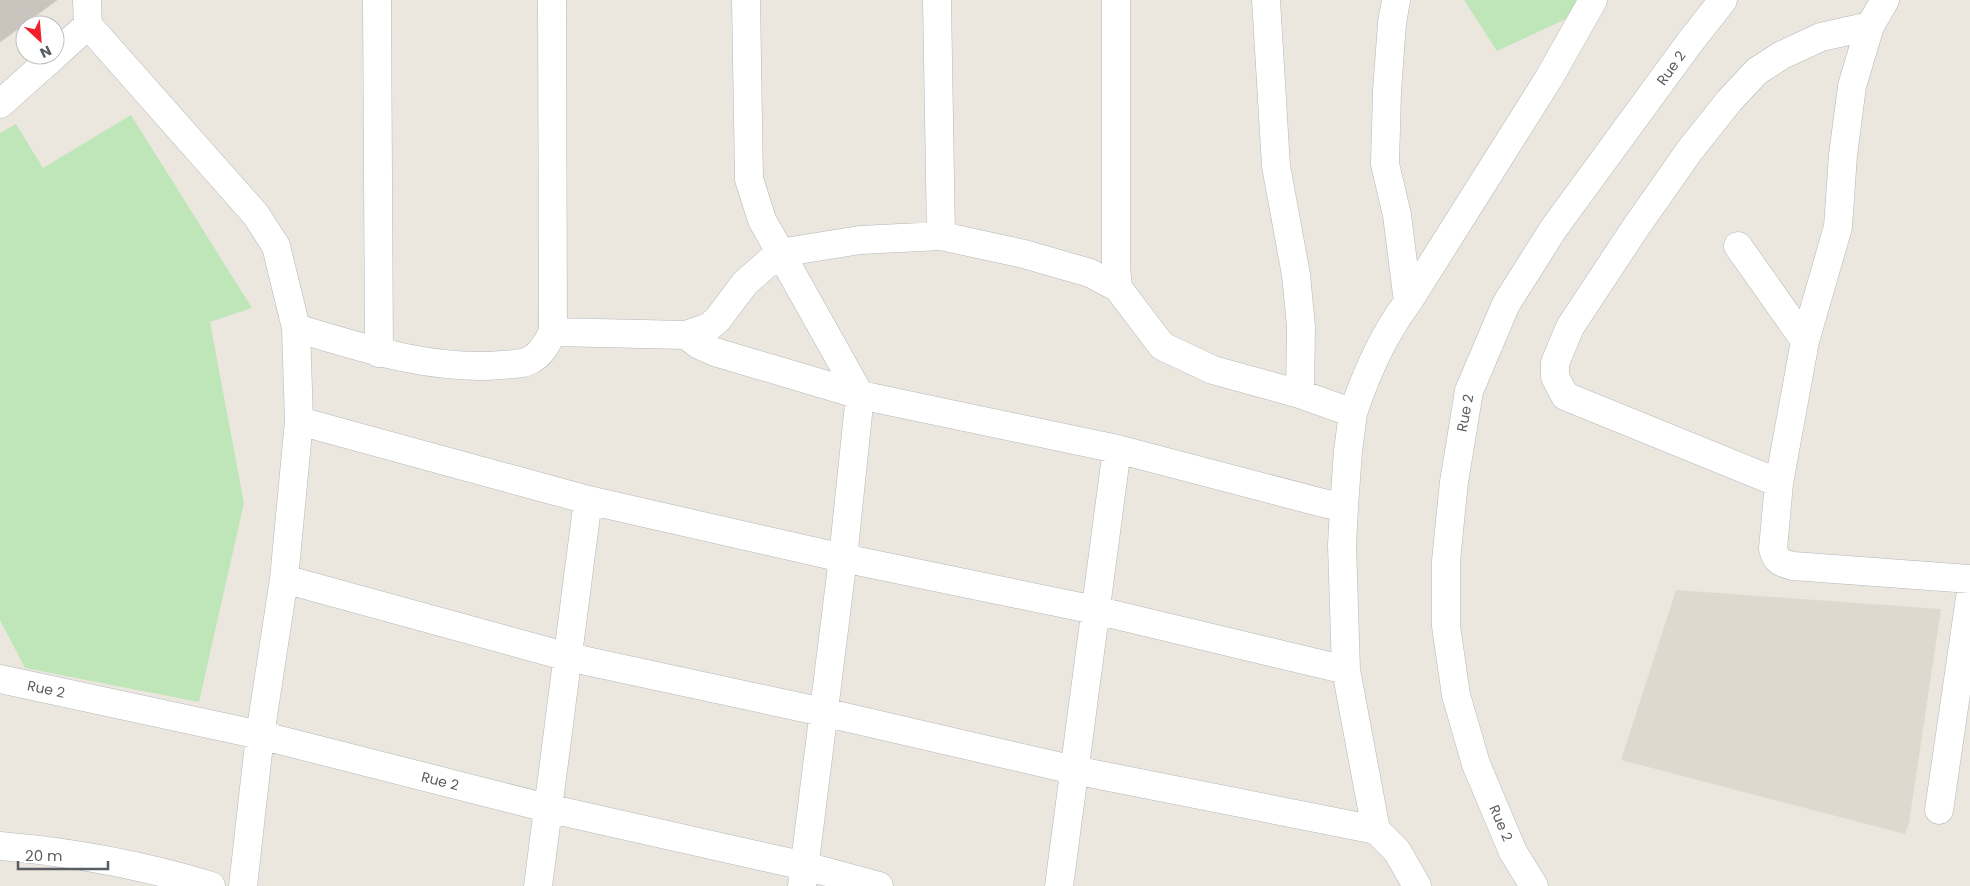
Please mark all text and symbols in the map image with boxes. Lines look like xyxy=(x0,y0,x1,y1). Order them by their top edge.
north arrow xyxy=(15,15,65,65)
text: N xyxy=(37,40,55,63)
street label: Rue 2 xyxy=(1652,47,1690,89)
street label: Rue 2 xyxy=(1452,392,1478,434)
street label: Rue 2 xyxy=(25,675,67,703)
street label: Rue 2 xyxy=(419,767,461,795)
street label: Rue 2 xyxy=(1484,802,1518,844)
scale bar xyxy=(18,838,108,870)
text: 20 m xyxy=(25,845,63,866)

